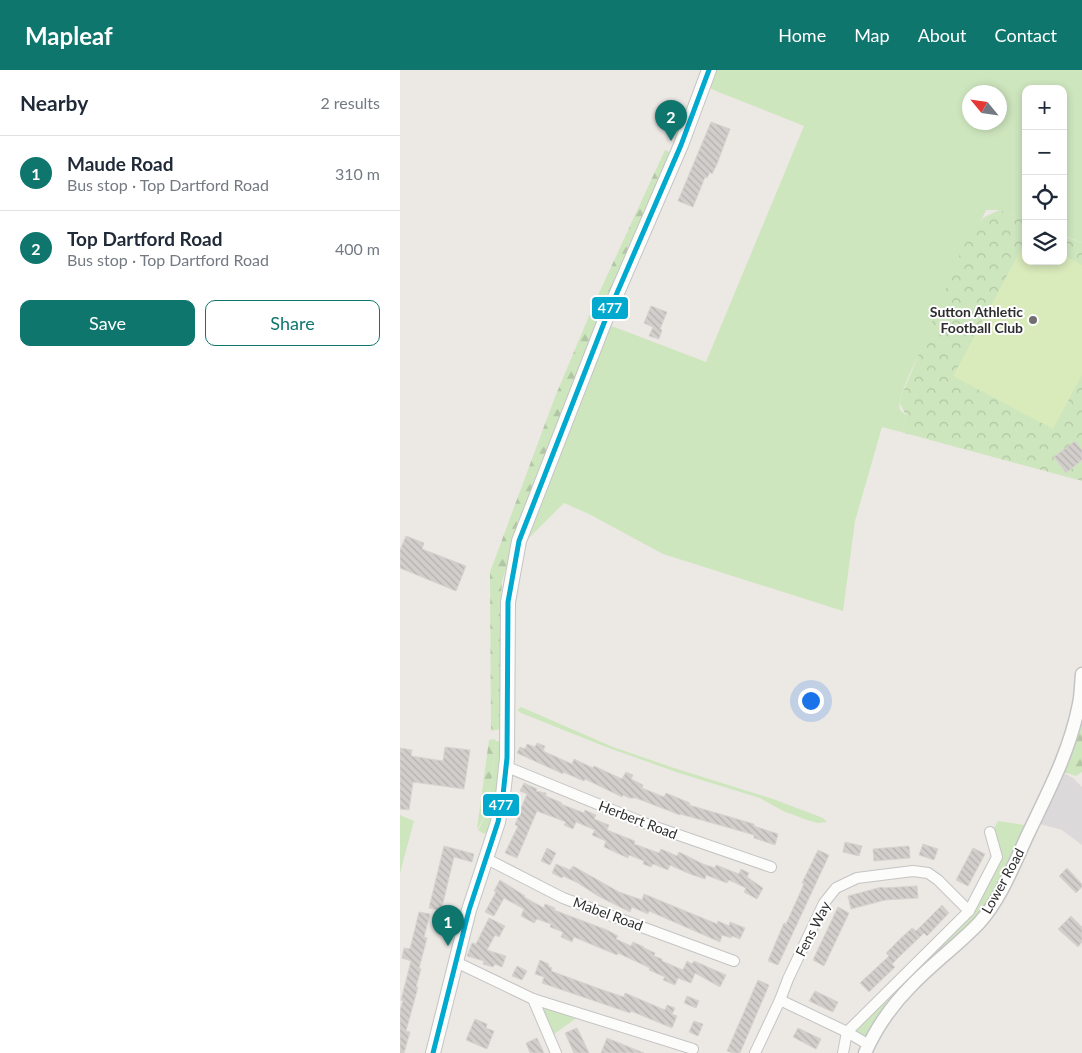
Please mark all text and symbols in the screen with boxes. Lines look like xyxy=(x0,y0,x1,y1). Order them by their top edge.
text: Mapleaf xyxy=(25,21,113,50)
text: Home xyxy=(778,24,826,46)
text: Map xyxy=(854,24,890,46)
text: About xyxy=(918,24,967,46)
text: Contact xyxy=(995,24,1057,46)
north arrow xyxy=(962,85,1007,130)
map controls xyxy=(1022,85,1067,265)
button: + xyxy=(1022,85,1067,130)
text: Nearby xyxy=(20,90,88,115)
text: 2 results xyxy=(320,93,380,112)
pin: 2 xyxy=(655,100,687,141)
button: − xyxy=(1022,130,1067,175)
text: Maude Road xyxy=(67,152,174,175)
text: 1 xyxy=(31,164,41,183)
text: 310 m xyxy=(335,164,380,183)
text: Bus stop · Top Dartford Road xyxy=(67,175,269,194)
button: locate xyxy=(1022,175,1067,220)
button: layers xyxy=(1022,220,1067,265)
text: Top Dartford Road xyxy=(67,227,223,250)
text: 2 xyxy=(31,239,41,258)
text: 400 m xyxy=(335,239,380,258)
text: Bus stop · Top Dartford Road xyxy=(67,250,269,269)
line badge: 477 xyxy=(591,296,629,320)
text: 477 xyxy=(598,299,622,316)
button: Save xyxy=(20,300,195,346)
button: Share xyxy=(205,300,380,346)
place label: Sutton Athletic Football Club xyxy=(930,303,1023,336)
marker: Sutton Athletic Football Club xyxy=(1027,314,1039,326)
your location xyxy=(798,688,824,714)
line badge: 477 xyxy=(482,793,520,817)
text: 477 xyxy=(489,796,513,813)
street label: Herbert Road xyxy=(596,797,680,842)
street label: Lower Road xyxy=(978,845,1028,916)
street label: Mabel Road xyxy=(571,893,645,934)
street label: Fens Way xyxy=(791,898,834,959)
pin: 1 xyxy=(432,905,464,946)

